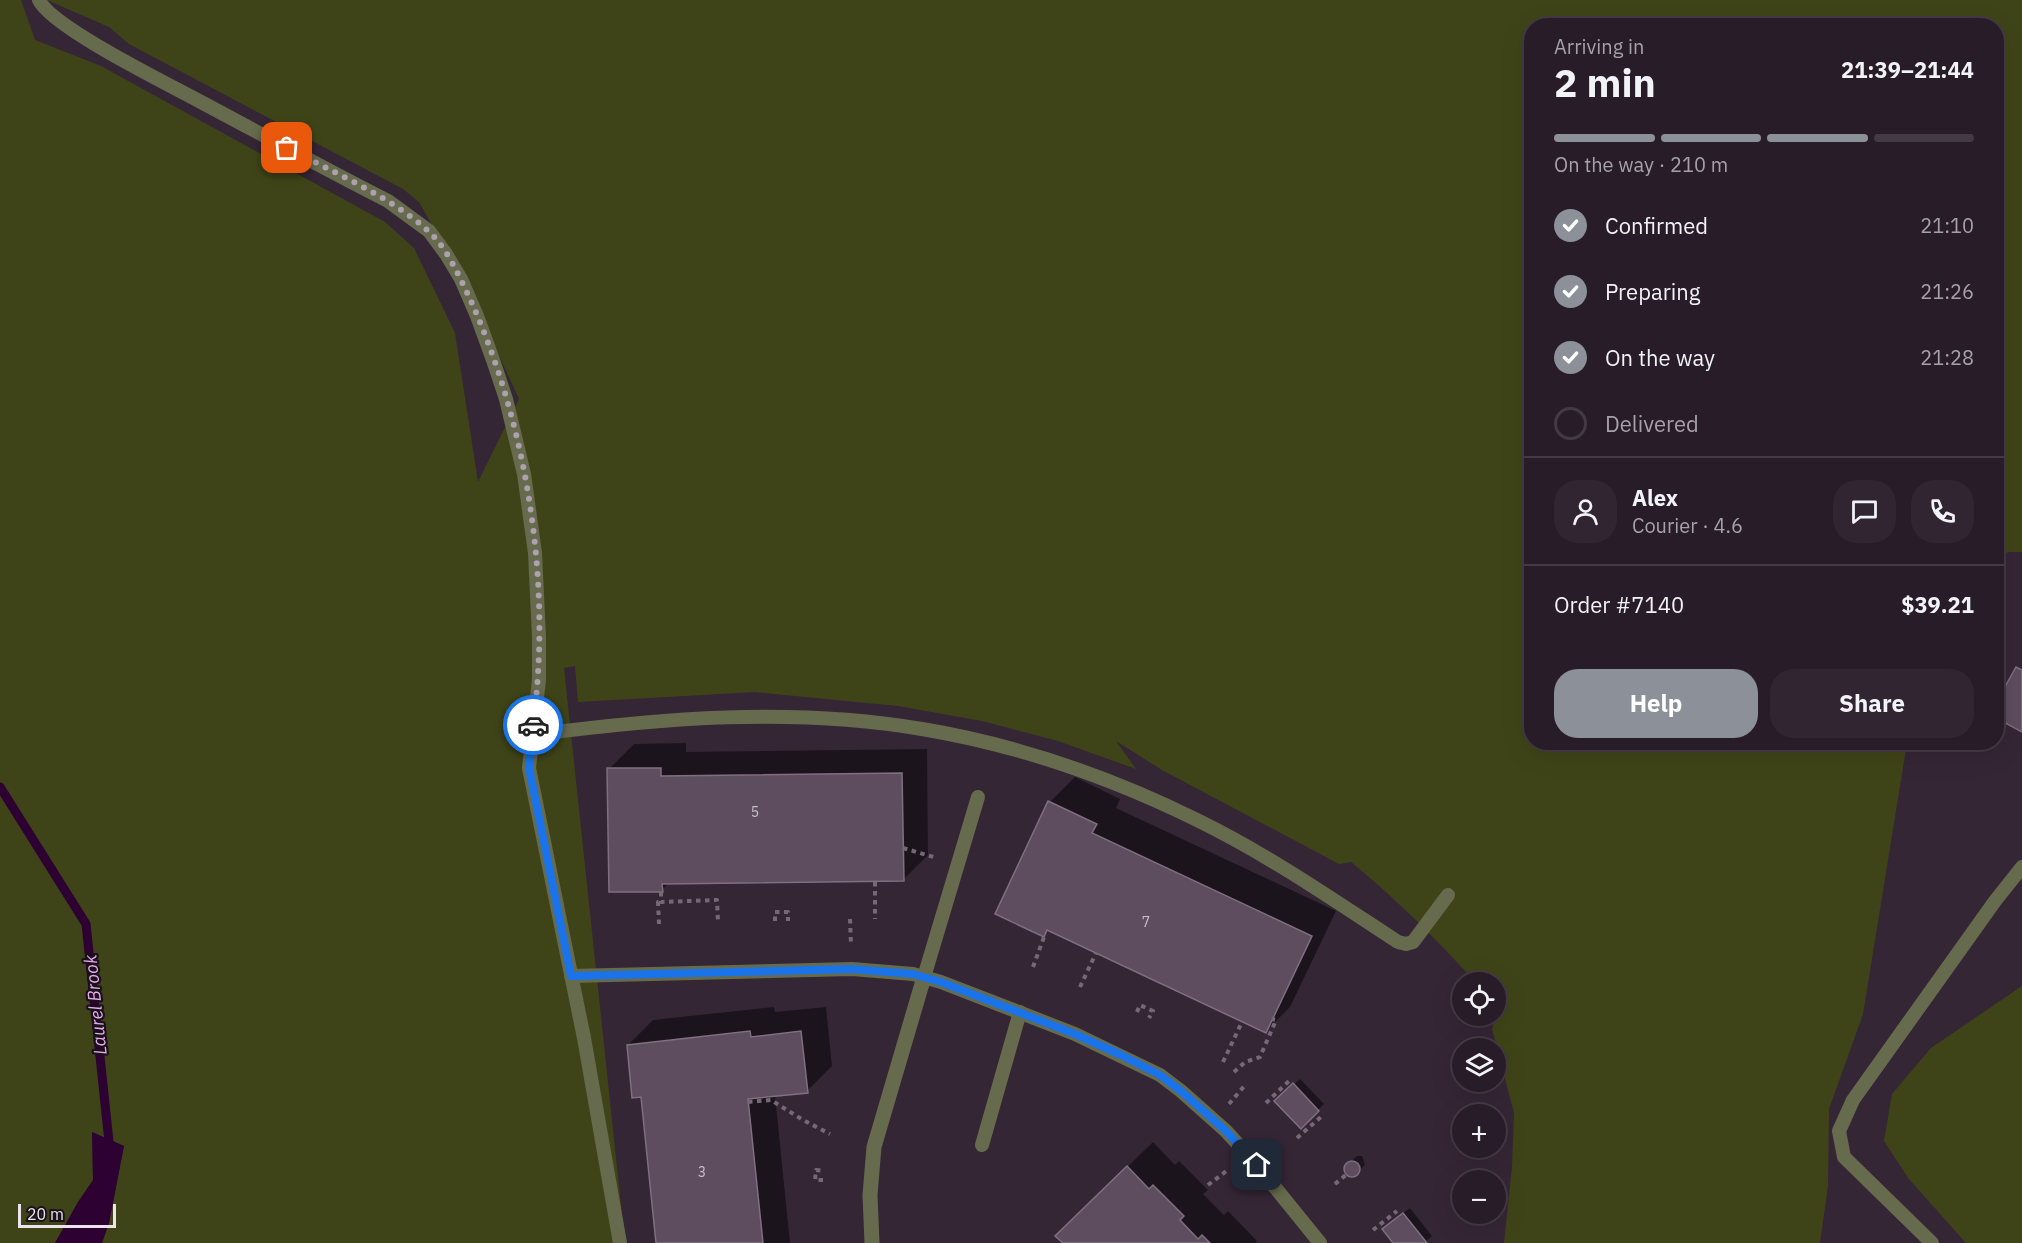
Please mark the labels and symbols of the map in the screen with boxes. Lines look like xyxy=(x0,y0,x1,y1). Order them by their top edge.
pin xyxy=(261,122,312,173)
courier xyxy=(503,695,563,755)
house number: 5 xyxy=(751,803,759,821)
house number: 7 xyxy=(1142,913,1150,931)
water label: Laurel Brook xyxy=(78,953,112,1056)
pin xyxy=(1231,1139,1282,1190)
house number: 3 xyxy=(698,1163,706,1181)
scale bar xyxy=(18,1201,116,1228)

